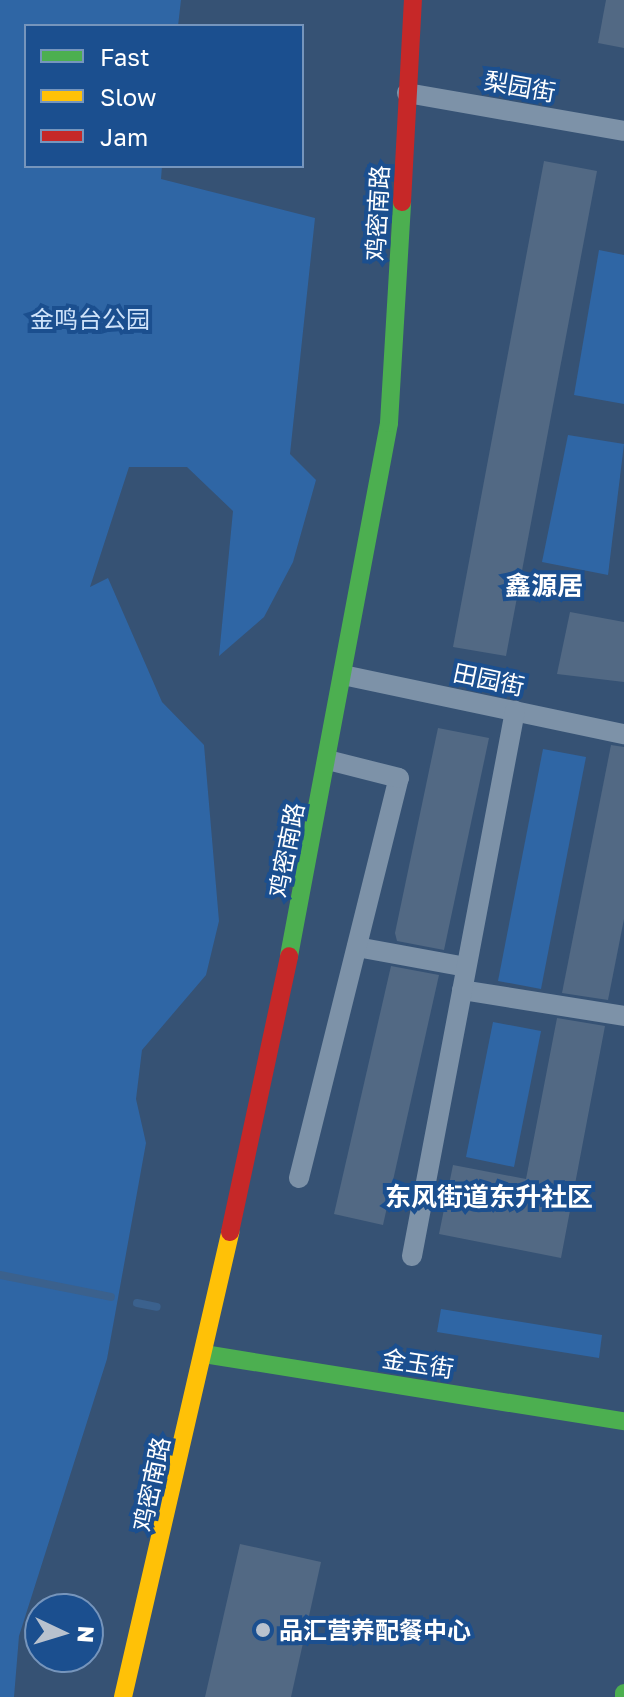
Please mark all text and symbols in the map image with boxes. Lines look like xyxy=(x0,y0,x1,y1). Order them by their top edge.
legend xyxy=(24,24,304,168)
text: Fast xyxy=(100,42,150,71)
street label: 梨园街 xyxy=(482,66,558,106)
text: Slow xyxy=(100,82,156,111)
text: Jam xyxy=(100,122,148,151)
street label: 鸡密南路 xyxy=(360,164,394,262)
park label: 金鸣台公园 xyxy=(30,305,150,333)
district label: 鑫源居 xyxy=(505,570,583,602)
street label: 田园街 xyxy=(451,657,527,701)
street label: 鸡密南路 xyxy=(263,800,309,900)
district label: 东风街道东升社区 xyxy=(385,1181,593,1213)
street label: 金玉街 xyxy=(380,1343,456,1383)
street label: 鸡密南路 xyxy=(127,1434,175,1534)
north arrow xyxy=(24,1593,104,1673)
place label: 品汇营养配餐中心 xyxy=(279,1616,471,1644)
marker: 品汇营养配餐中心 xyxy=(254,1621,272,1639)
text: N xyxy=(72,1625,100,1644)

